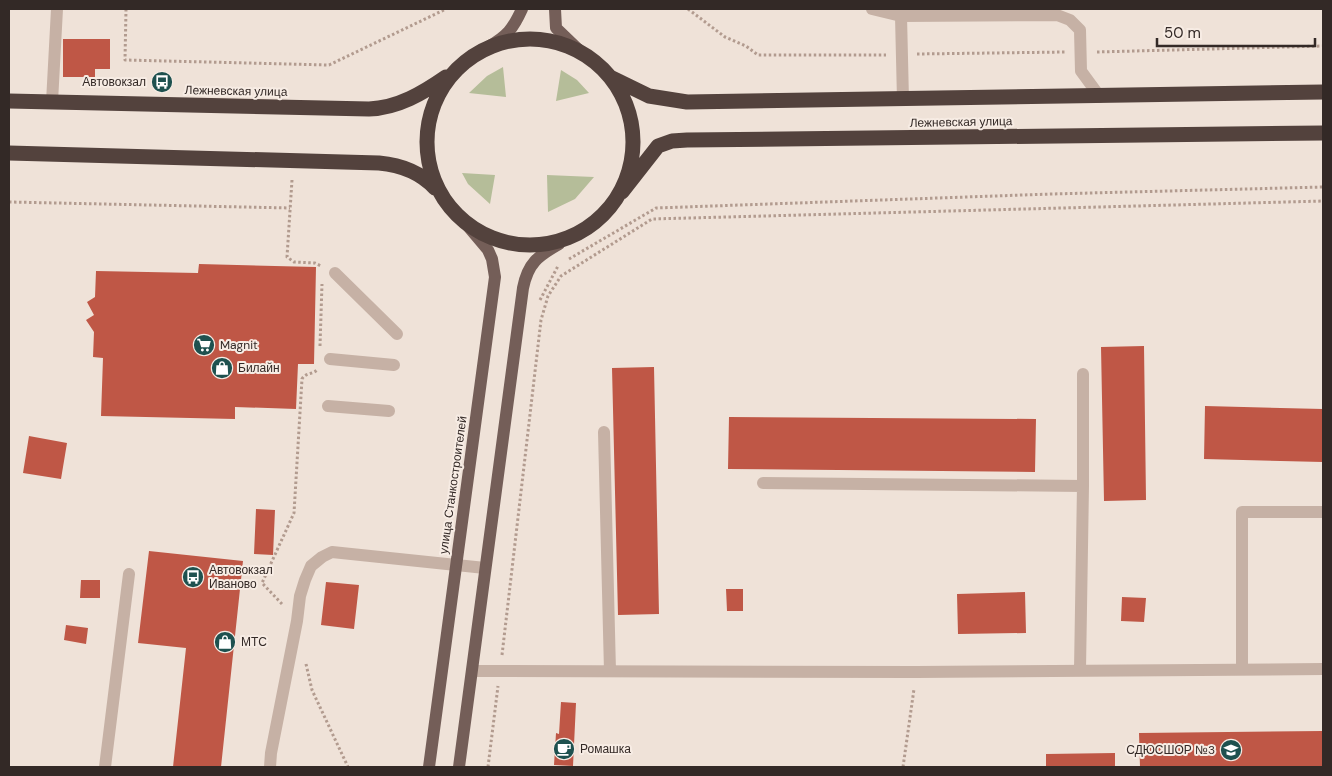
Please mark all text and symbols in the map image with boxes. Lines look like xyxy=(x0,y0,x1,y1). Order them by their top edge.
scale bar xyxy=(1157,15,1314,47)
text: 50 m xyxy=(1164,23,1201,43)
bus stop icon: Автовокзал xyxy=(150,70,174,94)
place label: Автовокзал xyxy=(82,74,146,90)
street label: Лежневская улица xyxy=(184,82,288,100)
street label: Лежневская улица xyxy=(909,113,1013,131)
supermarket icon: Magnit xyxy=(192,333,216,357)
place label: Magnit xyxy=(220,337,258,353)
shop icon: Билайн xyxy=(210,356,234,380)
place label: Билайн xyxy=(238,360,280,376)
street label: улица Станкостроителей xyxy=(435,415,471,555)
place label: Автовокзал Иваново xyxy=(209,562,273,592)
bus stop icon: Автовокзал Иваново xyxy=(181,565,205,589)
shop icon: МТС xyxy=(213,630,237,654)
place label: МТС xyxy=(241,634,267,650)
cafe icon: Ромашка xyxy=(552,737,576,761)
school or university icon: СДЮСШОР №3 xyxy=(1219,738,1243,762)
place label: Ромашка xyxy=(580,741,631,757)
place label: СДЮСШОР №3 xyxy=(1126,742,1215,758)

